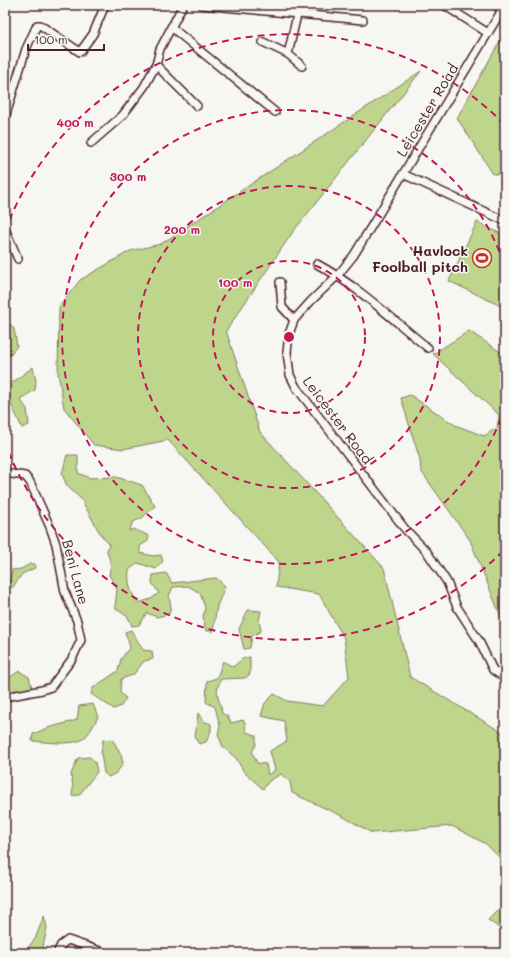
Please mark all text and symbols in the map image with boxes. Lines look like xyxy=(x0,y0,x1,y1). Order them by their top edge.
scale bar xyxy=(28,26,104,52)
text: 100 m xyxy=(34,31,68,47)
street label: Leicester Road xyxy=(392,60,462,160)
text: 400 m xyxy=(57,114,93,130)
text: 300 m xyxy=(110,168,146,184)
text: 200 m xyxy=(164,221,200,237)
place label: Havlock Foolball pitch xyxy=(372,241,468,276)
sports icon: Havlock Foolball pitch xyxy=(471,247,493,269)
text: 100 m xyxy=(218,274,252,290)
centre of rings xyxy=(282,330,296,344)
street label: Leicester Road xyxy=(299,372,377,468)
street label: Beni Lane xyxy=(58,537,94,607)

